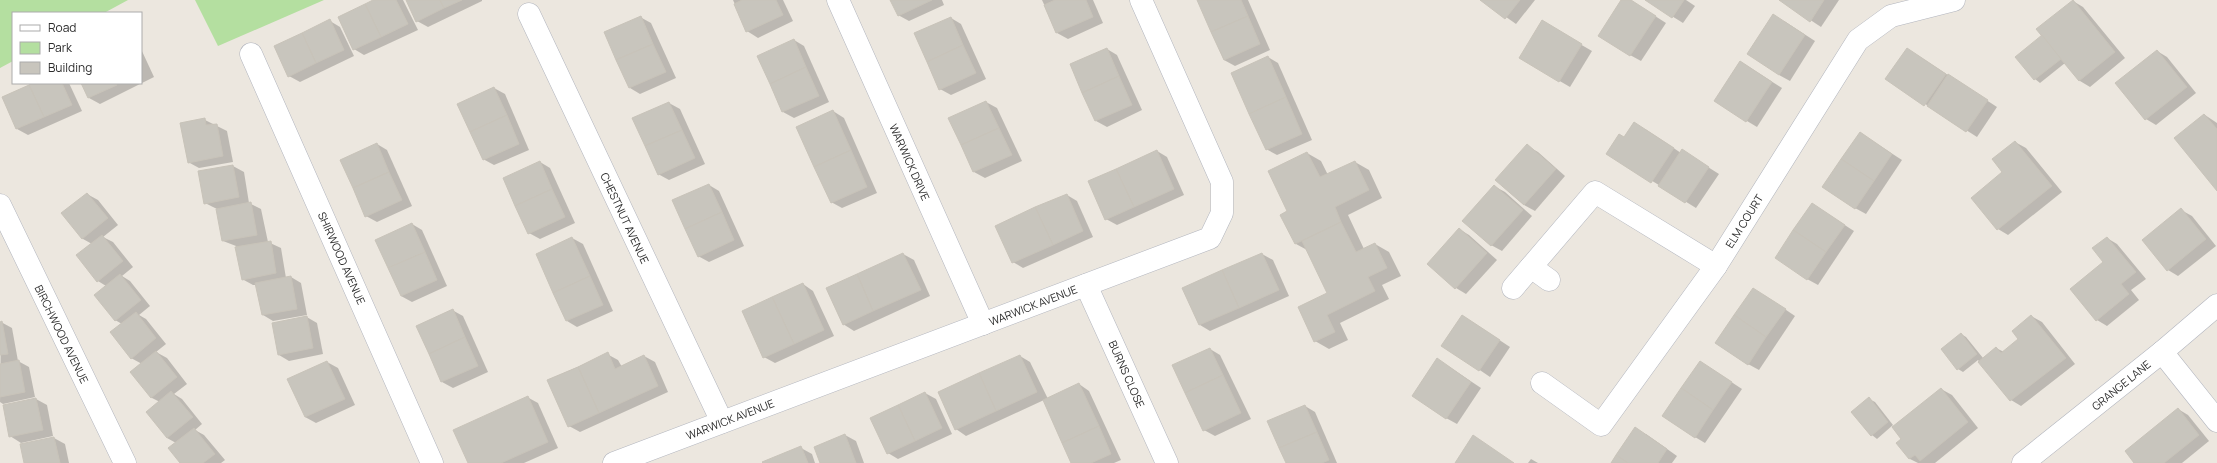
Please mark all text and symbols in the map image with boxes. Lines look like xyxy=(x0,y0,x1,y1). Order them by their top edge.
legend xyxy=(12,12,142,84)
text: Road xyxy=(48,19,76,36)
text: Park xyxy=(48,39,73,56)
text: Building xyxy=(48,59,92,76)
street label: WARWICK DRIVE xyxy=(886,121,934,203)
street label: CHESTNUT AVENUE xyxy=(597,170,653,266)
street label: ELM COURT xyxy=(1722,191,1767,251)
street label: SHIRWOOD AVENUE xyxy=(315,209,369,307)
street label: WARWICK AVENUE xyxy=(987,281,1079,329)
street label: BIRCHWOOD AVENUE xyxy=(32,282,92,386)
street label: BURNS CLOSE xyxy=(1105,338,1149,410)
street label: GRANGE LANE xyxy=(2088,357,2154,413)
street label: WARWICK AVENUE xyxy=(684,395,776,443)

